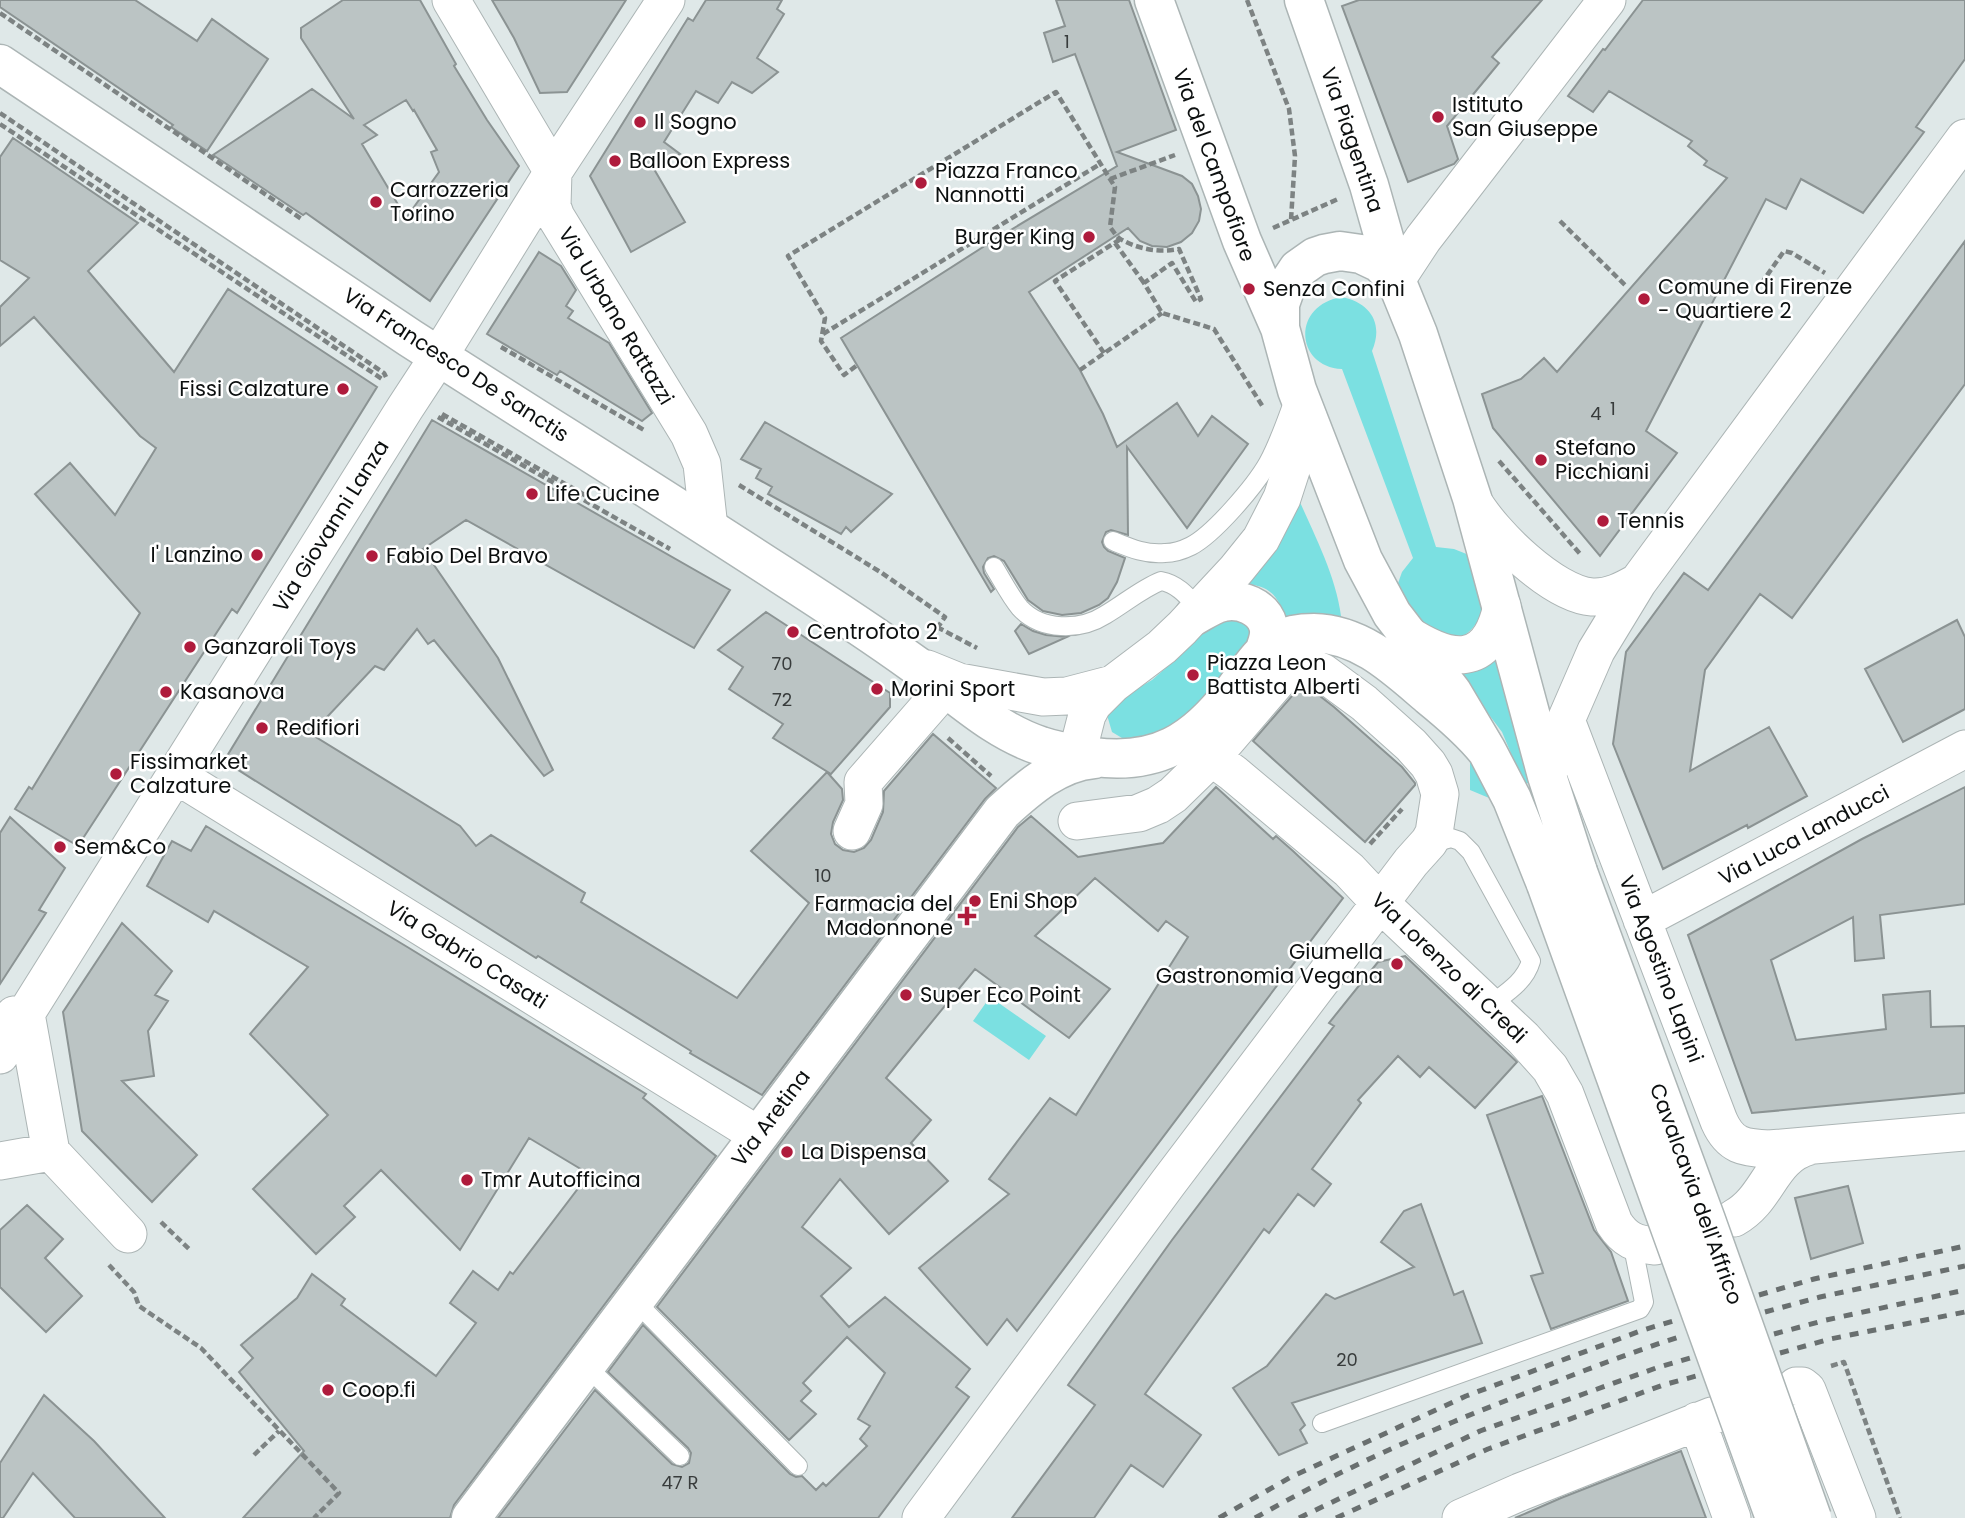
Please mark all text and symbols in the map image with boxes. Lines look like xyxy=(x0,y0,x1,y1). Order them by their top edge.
house number: 1 xyxy=(1064,29,1070,54)
street label: Via Piagentina xyxy=(1314,63,1391,216)
street label: Via del Campofiore xyxy=(1166,64,1263,265)
place label: Istituto San Giuseppe xyxy=(1452,90,1598,143)
place label: Il Sogno xyxy=(654,107,737,136)
marker: Istituto San Giuseppe xyxy=(1430,109,1446,125)
marker: Il Sogno xyxy=(632,114,648,130)
place label: Balloon Express xyxy=(629,146,790,175)
marker: Balloon Express xyxy=(607,153,623,169)
place label: Piazza Franco Nannotti xyxy=(935,156,1078,209)
place label: Carrozzeria Torino xyxy=(390,175,509,228)
marker: Piazza Franco Nannotti xyxy=(913,175,929,191)
marker: Carrozzeria Torino xyxy=(368,194,384,210)
street label: Via Urbano Rattazzi xyxy=(552,221,681,410)
place label: Burger King xyxy=(955,222,1075,251)
marker: Burger King xyxy=(1081,229,1097,245)
place label: Comune di Firenze - Quartiere 2 xyxy=(1658,272,1852,325)
place label: Senza Confini xyxy=(1263,274,1405,303)
street label: Via Francesco De Sanctis xyxy=(338,281,575,449)
marker: Senza Confini xyxy=(1241,281,1257,297)
marker: Comune di Firenze - Quartiere 2 xyxy=(1636,291,1652,307)
place label: Fissi Calzature xyxy=(179,374,329,403)
marker: Fissi Calzature xyxy=(335,381,351,397)
house number: 1 xyxy=(1610,396,1616,421)
house number: 4 xyxy=(1590,401,1602,426)
place label: Stefano Picchiani xyxy=(1555,433,1649,486)
street label: Via Giovanni Lanza xyxy=(266,434,395,617)
marker: Stefano Picchiani xyxy=(1533,452,1549,468)
place label: Life Cucine xyxy=(546,479,660,508)
marker: Life Cucine xyxy=(524,486,540,502)
place label: Tennis xyxy=(1617,506,1684,535)
marker: Tennis xyxy=(1595,513,1611,529)
place label: I' Lanzino xyxy=(151,540,243,569)
place label: Fabio Del Bravo xyxy=(386,541,548,570)
marker: I' Lanzino xyxy=(249,547,265,563)
marker: Fabio Del Bravo xyxy=(364,548,380,564)
place label: Centrofoto 2 xyxy=(807,617,938,646)
marker: Centrofoto 2 xyxy=(785,624,801,640)
place label: Ganzaroli Toys xyxy=(204,632,357,661)
marker: Ganzaroli Toys xyxy=(182,639,198,655)
place label: Piazza Leon Battista Alberti xyxy=(1207,648,1360,701)
house number: 70 xyxy=(771,651,793,676)
marker: Piazza Leon Battista Alberti xyxy=(1185,667,1201,683)
place label: Morini Sport xyxy=(891,674,1015,703)
place label: Kasanova xyxy=(180,677,285,706)
marker: Morini Sport xyxy=(869,681,885,697)
marker: Kasanova xyxy=(158,684,174,700)
house number: 72 xyxy=(772,687,792,712)
place label: Redifiori xyxy=(276,713,360,742)
marker: Redifiori xyxy=(254,720,270,736)
place label: Fissimarket Calzature xyxy=(130,747,248,800)
marker: Fissimarket Calzature xyxy=(108,766,124,782)
street label: Via Luca Landucci xyxy=(1713,777,1894,892)
place label: Sem&Co xyxy=(74,832,166,861)
marker: Sem&Co xyxy=(52,839,68,855)
house number: 10 xyxy=(814,863,832,888)
street label: Via Agostino Lapini xyxy=(1612,871,1711,1067)
place label: Eni Shop xyxy=(989,886,1077,915)
street label: Via Lorenzo di Credi xyxy=(1365,886,1534,1050)
place label: Farmacia del Madonnone xyxy=(814,889,953,942)
street label: Via Gabrio Casati xyxy=(381,893,553,1016)
marker: Eni Shop xyxy=(967,893,983,909)
marker: Farmacia del Madonnone xyxy=(959,908,975,924)
place label: Giumella Gastronomia Vegana xyxy=(1156,937,1383,990)
marker: Giumella Gastronomia Vegana xyxy=(1389,956,1405,972)
place label: Super Eco Point xyxy=(920,980,1081,1009)
marker: Super Eco Point xyxy=(898,987,914,1003)
street label: Via Aretina xyxy=(725,1063,817,1172)
street label: Cavalcavia dell'Affrico xyxy=(1643,1079,1750,1308)
place label: La Dispensa xyxy=(801,1137,927,1166)
marker: La Dispensa xyxy=(779,1144,795,1160)
place label: Tmr Autofficina xyxy=(481,1165,641,1194)
marker: Tmr Autofficina xyxy=(459,1172,475,1188)
house number: 20 xyxy=(1336,1347,1358,1372)
place label: Coop.fi xyxy=(342,1375,416,1404)
marker: Coop.fi xyxy=(320,1382,336,1398)
house number: 47 R xyxy=(662,1470,698,1495)

